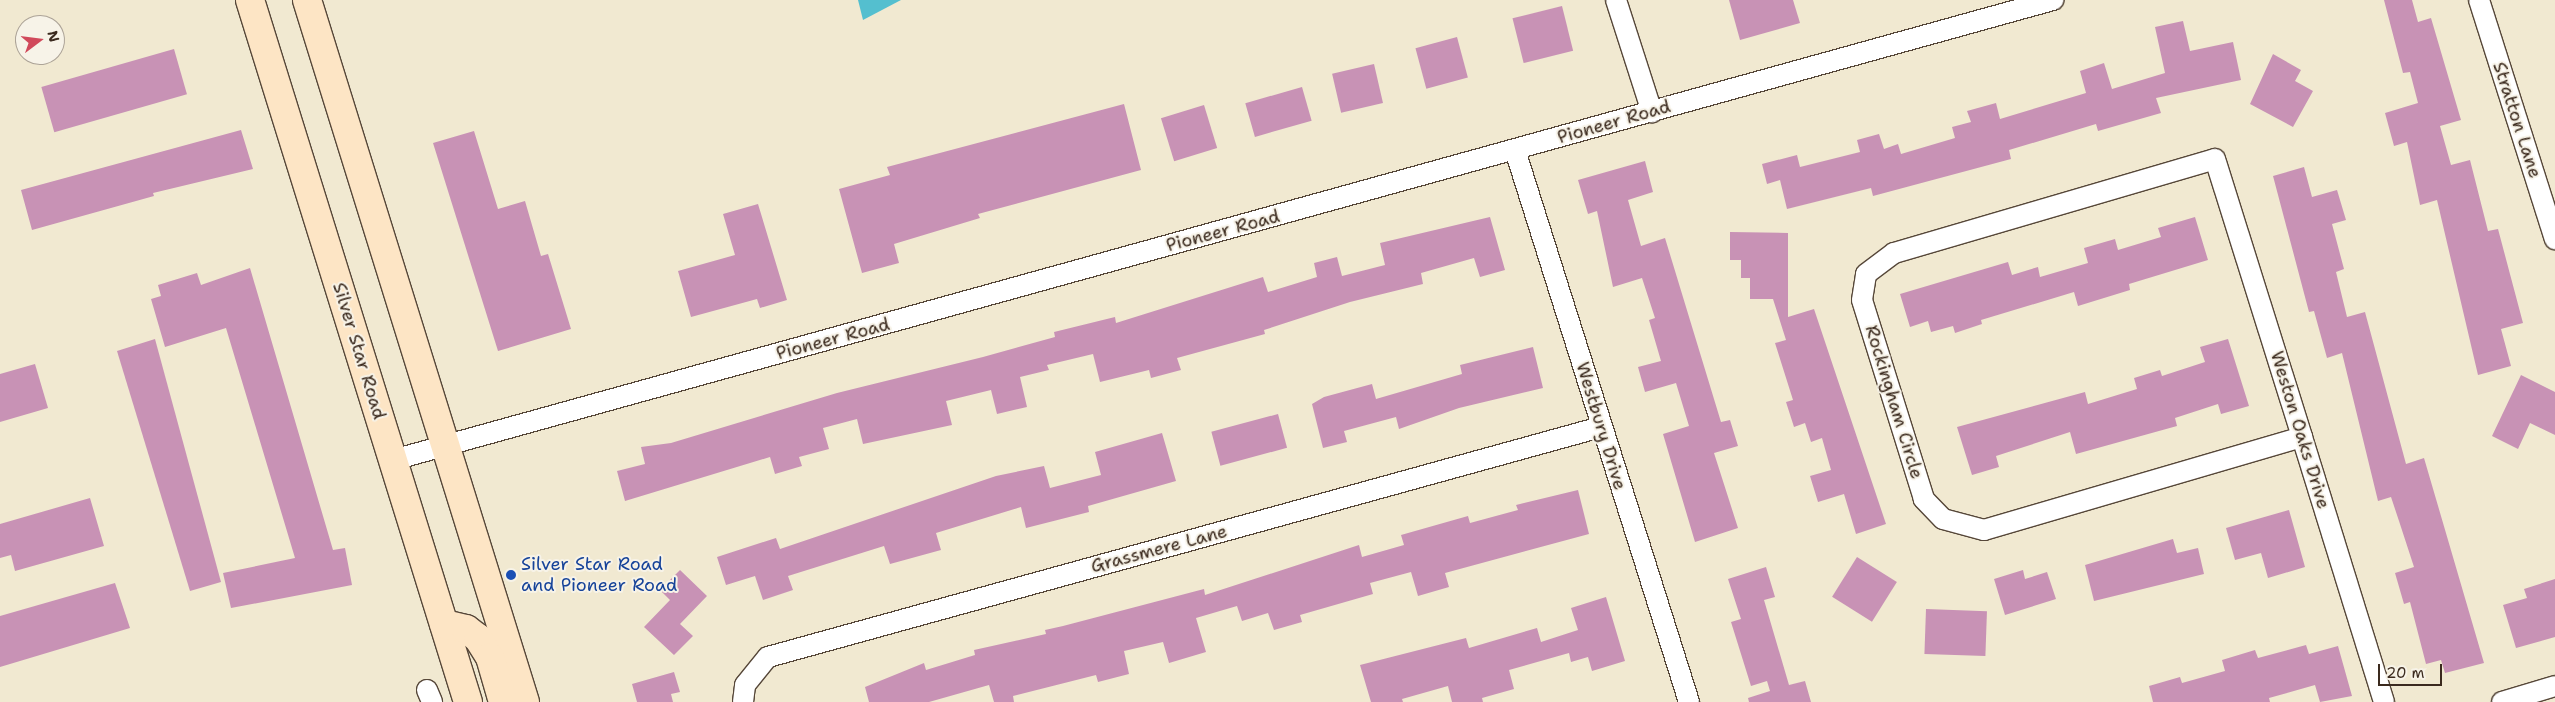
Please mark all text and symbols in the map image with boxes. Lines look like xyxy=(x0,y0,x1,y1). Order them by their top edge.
north arrow xyxy=(15,15,65,65)
text: N xyxy=(43,29,64,44)
street label: Stratton Lane xyxy=(2488,59,2546,181)
street label: Pioneer Road xyxy=(1555,96,1673,148)
street label: Pioneer Road xyxy=(1164,205,1282,257)
street label: Silver Star Road xyxy=(328,280,390,422)
street label: Pioneer Road xyxy=(774,313,892,365)
street label: Rockingham Circle xyxy=(1860,323,1928,481)
street label: Weston Oaks Drive xyxy=(2266,349,2334,511)
street label: Westbury Drive xyxy=(1571,360,1631,492)
street label: Grassmere Lane xyxy=(1088,520,1230,578)
place label: Silver Star Road and Pioneer Road xyxy=(521,554,677,596)
marker: Silver Star Road and Pioneer Road xyxy=(505,569,517,581)
scale bar xyxy=(2380,654,2444,686)
text: 20 m xyxy=(2386,663,2425,683)

